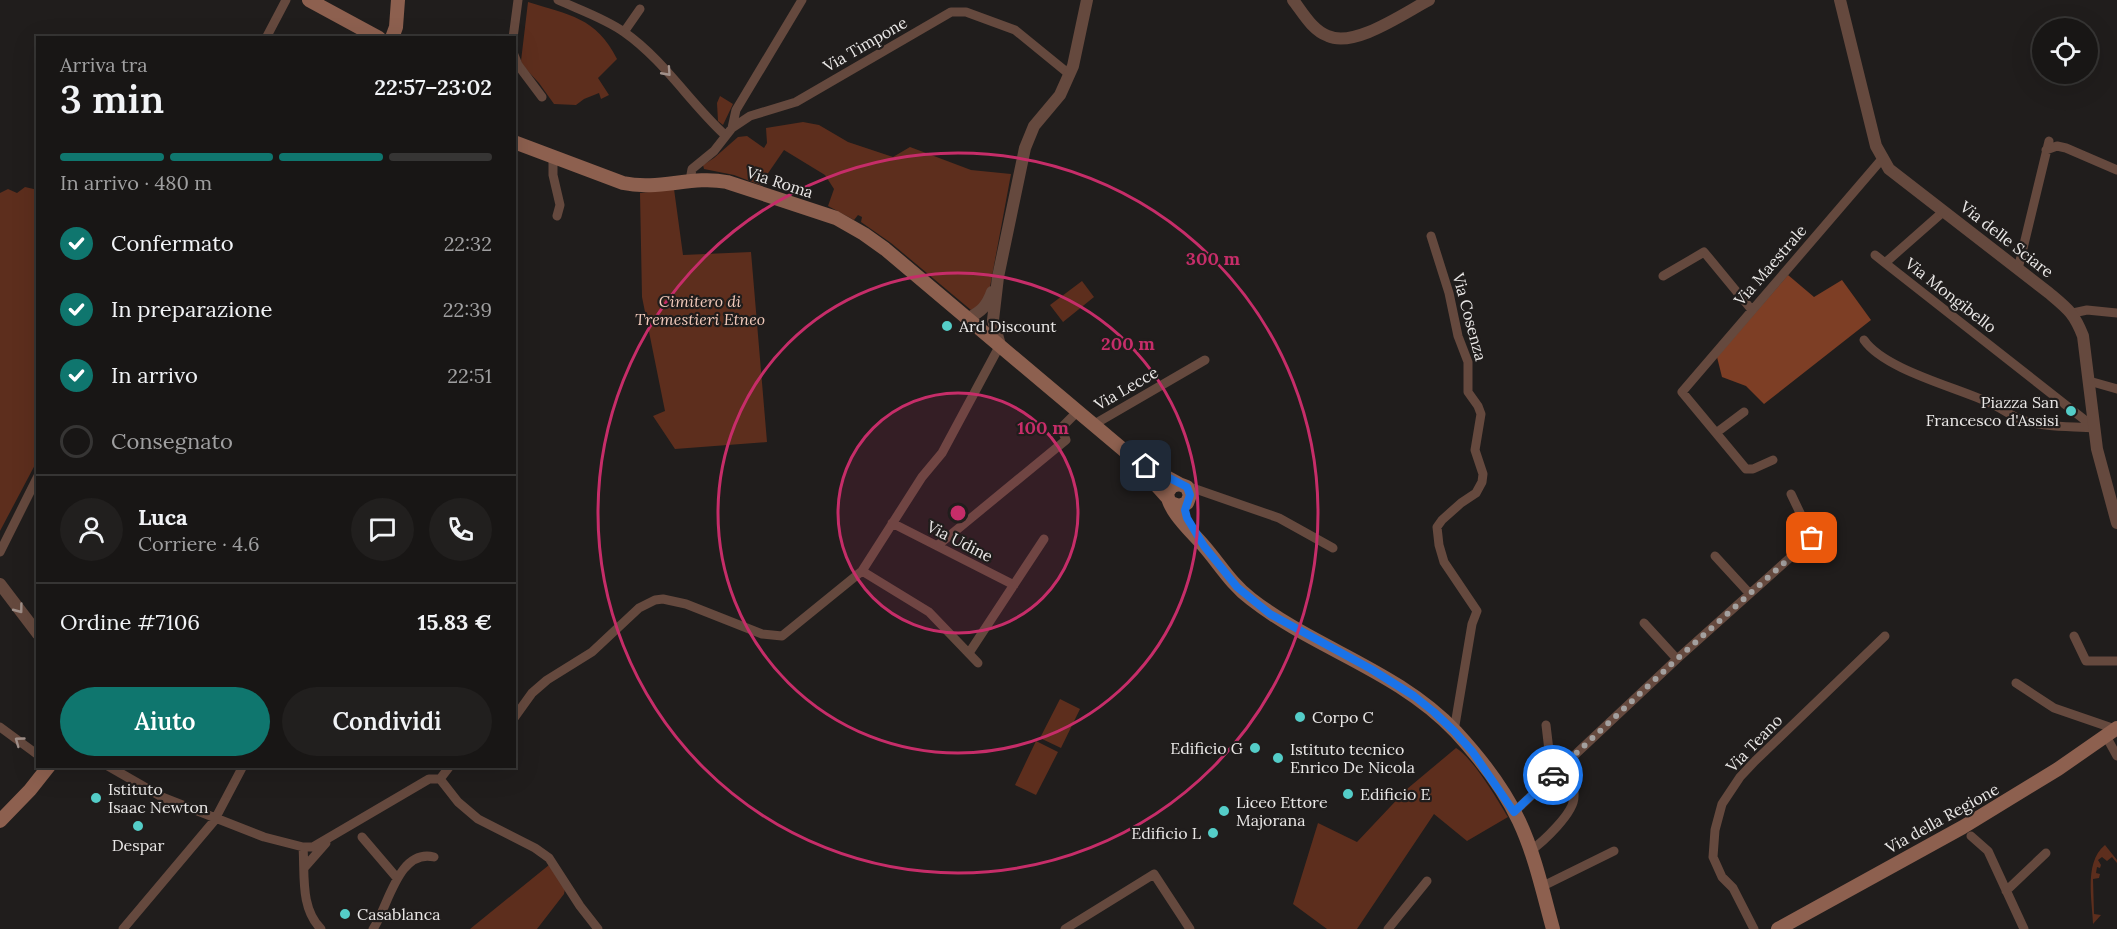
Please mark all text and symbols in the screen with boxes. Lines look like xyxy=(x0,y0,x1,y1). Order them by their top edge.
street label: Via Timpone xyxy=(819,12,911,77)
map controls xyxy=(2032,18,2098,84)
button: locate xyxy=(2032,18,2098,84)
text: Arriva tra xyxy=(60,52,148,77)
one-way arrow xyxy=(660,65,671,76)
text: 22:57–23:02 xyxy=(374,73,492,101)
text: 3 min xyxy=(60,74,164,124)
street label: Via Roma xyxy=(743,162,816,202)
text: In arrivo · 480 m xyxy=(60,170,212,195)
street label: Via delle Sciare xyxy=(1956,196,2058,282)
street label: Via Maestrale xyxy=(1729,220,1811,310)
icon: check xyxy=(60,227,93,260)
text: Confermato xyxy=(111,229,234,257)
text: 22:32 xyxy=(444,231,492,256)
text: 300 m xyxy=(1186,247,1241,270)
street label: Via Mongibello xyxy=(1900,252,2001,337)
street label: Via Cosenza xyxy=(1448,270,1491,363)
park label: Cimitero di Tremestieri Etneo xyxy=(635,291,765,329)
icon: check xyxy=(60,293,93,326)
text: In preparazione xyxy=(111,295,273,323)
text: 22:39 xyxy=(443,297,492,322)
place label: Ard Discount xyxy=(958,316,1057,336)
marker: Ard Discount xyxy=(940,319,954,333)
text: 200 m xyxy=(1101,332,1155,355)
icon: check xyxy=(60,359,93,392)
text: In arrivo xyxy=(111,361,198,389)
street label: Via Lecce xyxy=(1090,362,1162,415)
text: 22:51 xyxy=(447,363,492,388)
place label: Piazza San Francesco d'Assisi xyxy=(1926,392,2059,430)
marker: Piazza San Francesco d'Assisi xyxy=(2064,404,2078,418)
text: 100 m xyxy=(1017,416,1069,439)
text: Consegnato xyxy=(111,427,233,455)
pin xyxy=(1120,440,1171,491)
icon: home xyxy=(1129,449,1162,482)
button: person xyxy=(60,498,123,561)
button: chat xyxy=(351,498,414,561)
button: phone xyxy=(429,498,492,561)
text: Luca xyxy=(138,503,188,531)
centre of rings xyxy=(948,503,968,523)
pin xyxy=(1786,512,1837,563)
street label: Via Udine xyxy=(923,515,997,566)
icon: bag xyxy=(1795,521,1828,554)
text: Corriere · 4.6 xyxy=(138,531,259,556)
one-way arrow xyxy=(12,602,23,613)
text: Ordine #7106 xyxy=(60,608,200,636)
text: 15.83 € xyxy=(418,608,492,636)
button: Aiuto xyxy=(60,687,270,756)
button: Condividi xyxy=(282,687,492,756)
place label: Corpo C xyxy=(1312,707,1374,727)
marker: Corpo C xyxy=(1293,710,1307,724)
street label: Via Teano xyxy=(1721,710,1786,777)
one-way arrow xyxy=(14,737,25,748)
place label: Edificio G xyxy=(1170,738,1243,758)
place label: Istituto tecnico Enrico De Nicola xyxy=(1290,739,1415,777)
marker: Edificio G xyxy=(1248,741,1262,755)
courier xyxy=(1523,745,1583,805)
marker: Istituto tecnico Enrico De Nicola xyxy=(1271,751,1285,765)
icon: car xyxy=(1537,759,1570,792)
street label: Via della Regione xyxy=(1881,778,2003,858)
place label: Istituto Isaac Newton xyxy=(108,779,209,817)
place label: Edificio E xyxy=(1360,784,1431,804)
marker: Edificio E xyxy=(1341,787,1355,801)
marker: Istituto Isaac Newton xyxy=(89,791,103,805)
place label: Liceo Ettore Majorana xyxy=(1236,792,1328,830)
marker: Liceo Ettore Majorana xyxy=(1217,804,1231,818)
marker: Despar xyxy=(131,819,145,833)
place label: Edificio L xyxy=(1131,823,1201,843)
marker: Edificio L xyxy=(1206,826,1220,840)
place label: Despar xyxy=(112,835,164,855)
place label: Casablanca xyxy=(357,904,440,924)
marker: Casablanca xyxy=(338,907,352,921)

